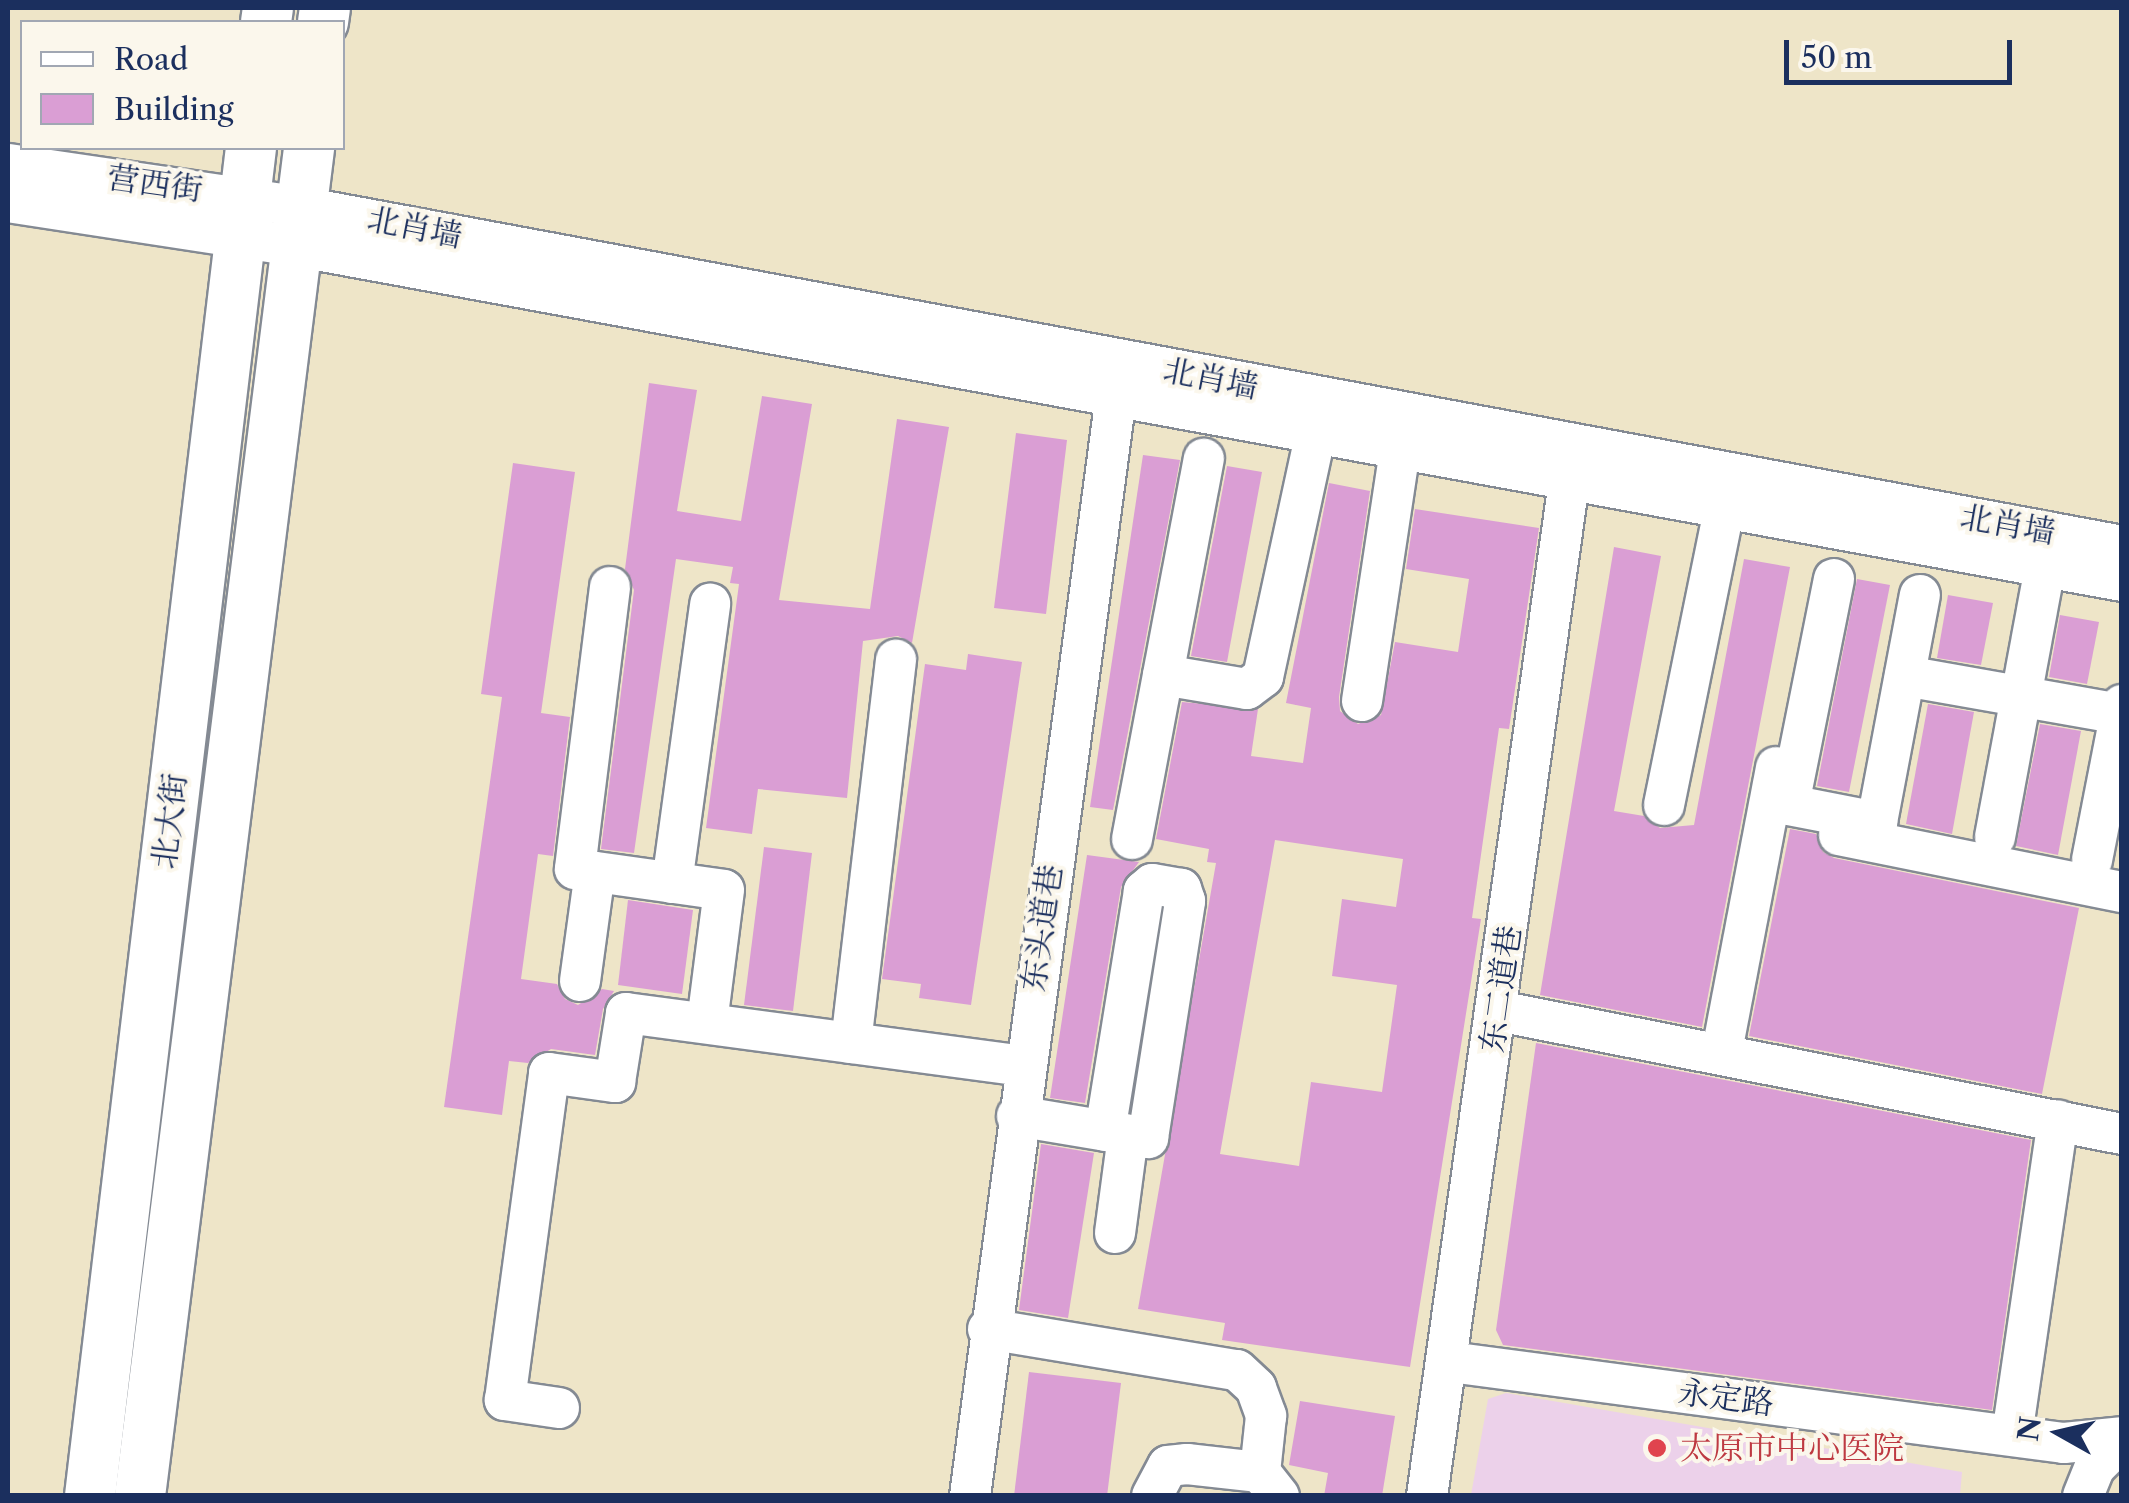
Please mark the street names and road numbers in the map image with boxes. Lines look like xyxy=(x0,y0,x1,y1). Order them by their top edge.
street label: 营西街 xyxy=(105,158,205,210)
street label: 北肖墙 xyxy=(364,200,466,256)
street label: 北肖墙 xyxy=(1160,351,1262,407)
street label: 北肖墙 xyxy=(1957,498,2059,552)
street label: 北大街 xyxy=(145,771,195,871)
street label: 东头道巷 xyxy=(1014,862,1070,994)
street label: 东二道巷 xyxy=(1473,923,1529,1055)
street label: 永定路 xyxy=(1676,1373,1776,1423)

